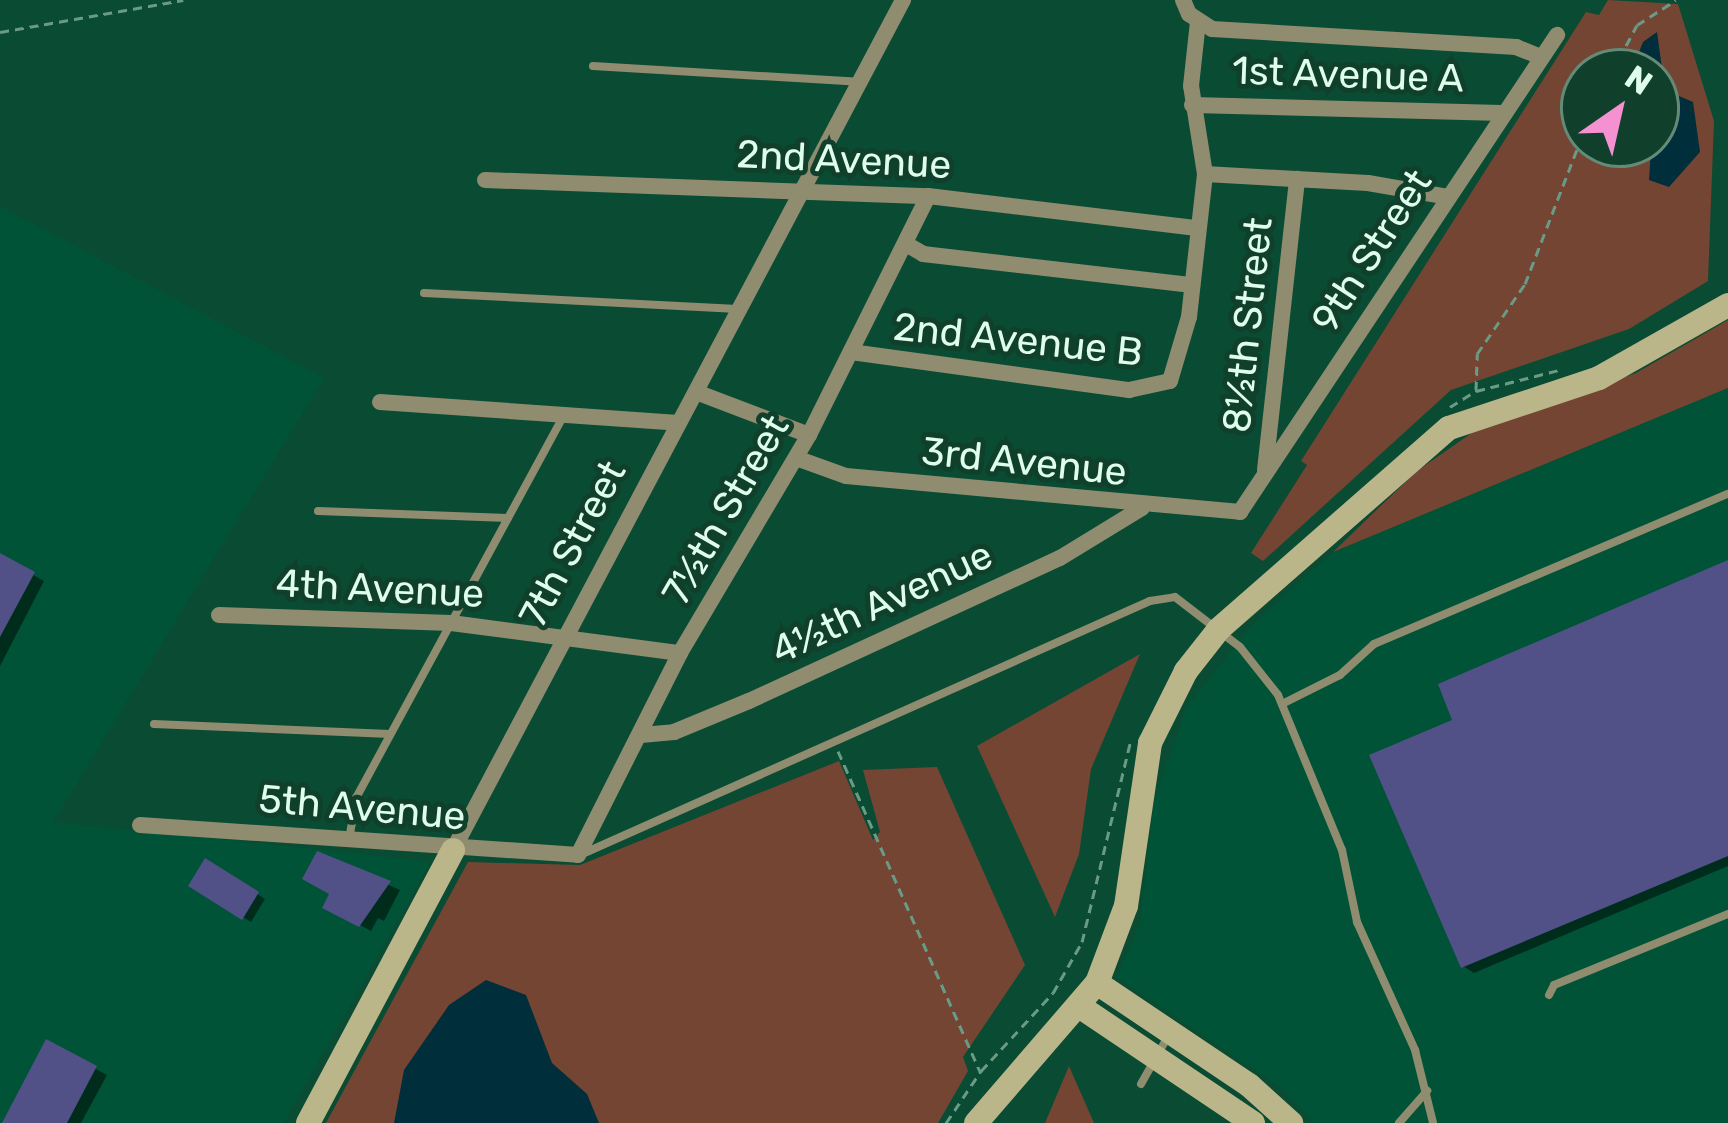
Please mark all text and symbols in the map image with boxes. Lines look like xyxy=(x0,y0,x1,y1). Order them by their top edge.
street label: 1st Avenue A xyxy=(1230,48,1466,102)
north arrow xyxy=(1560,48,1680,168)
text: N xyxy=(1618,57,1659,103)
street label: 2nd Avenue xyxy=(735,131,953,189)
street label: 9th Street xyxy=(1302,161,1442,341)
street label: 8½th Street xyxy=(1213,215,1283,435)
street label: 2nd Avenue B xyxy=(890,304,1146,376)
street label: 7½th Street xyxy=(653,407,799,613)
street label: 3rd Avenue xyxy=(919,428,1129,496)
street label: 7th Street xyxy=(510,453,636,635)
street label: 4½th Avenue xyxy=(764,531,1000,675)
street label: 4th Avenue xyxy=(274,560,486,618)
street label: 5th Avenue xyxy=(256,776,468,840)

